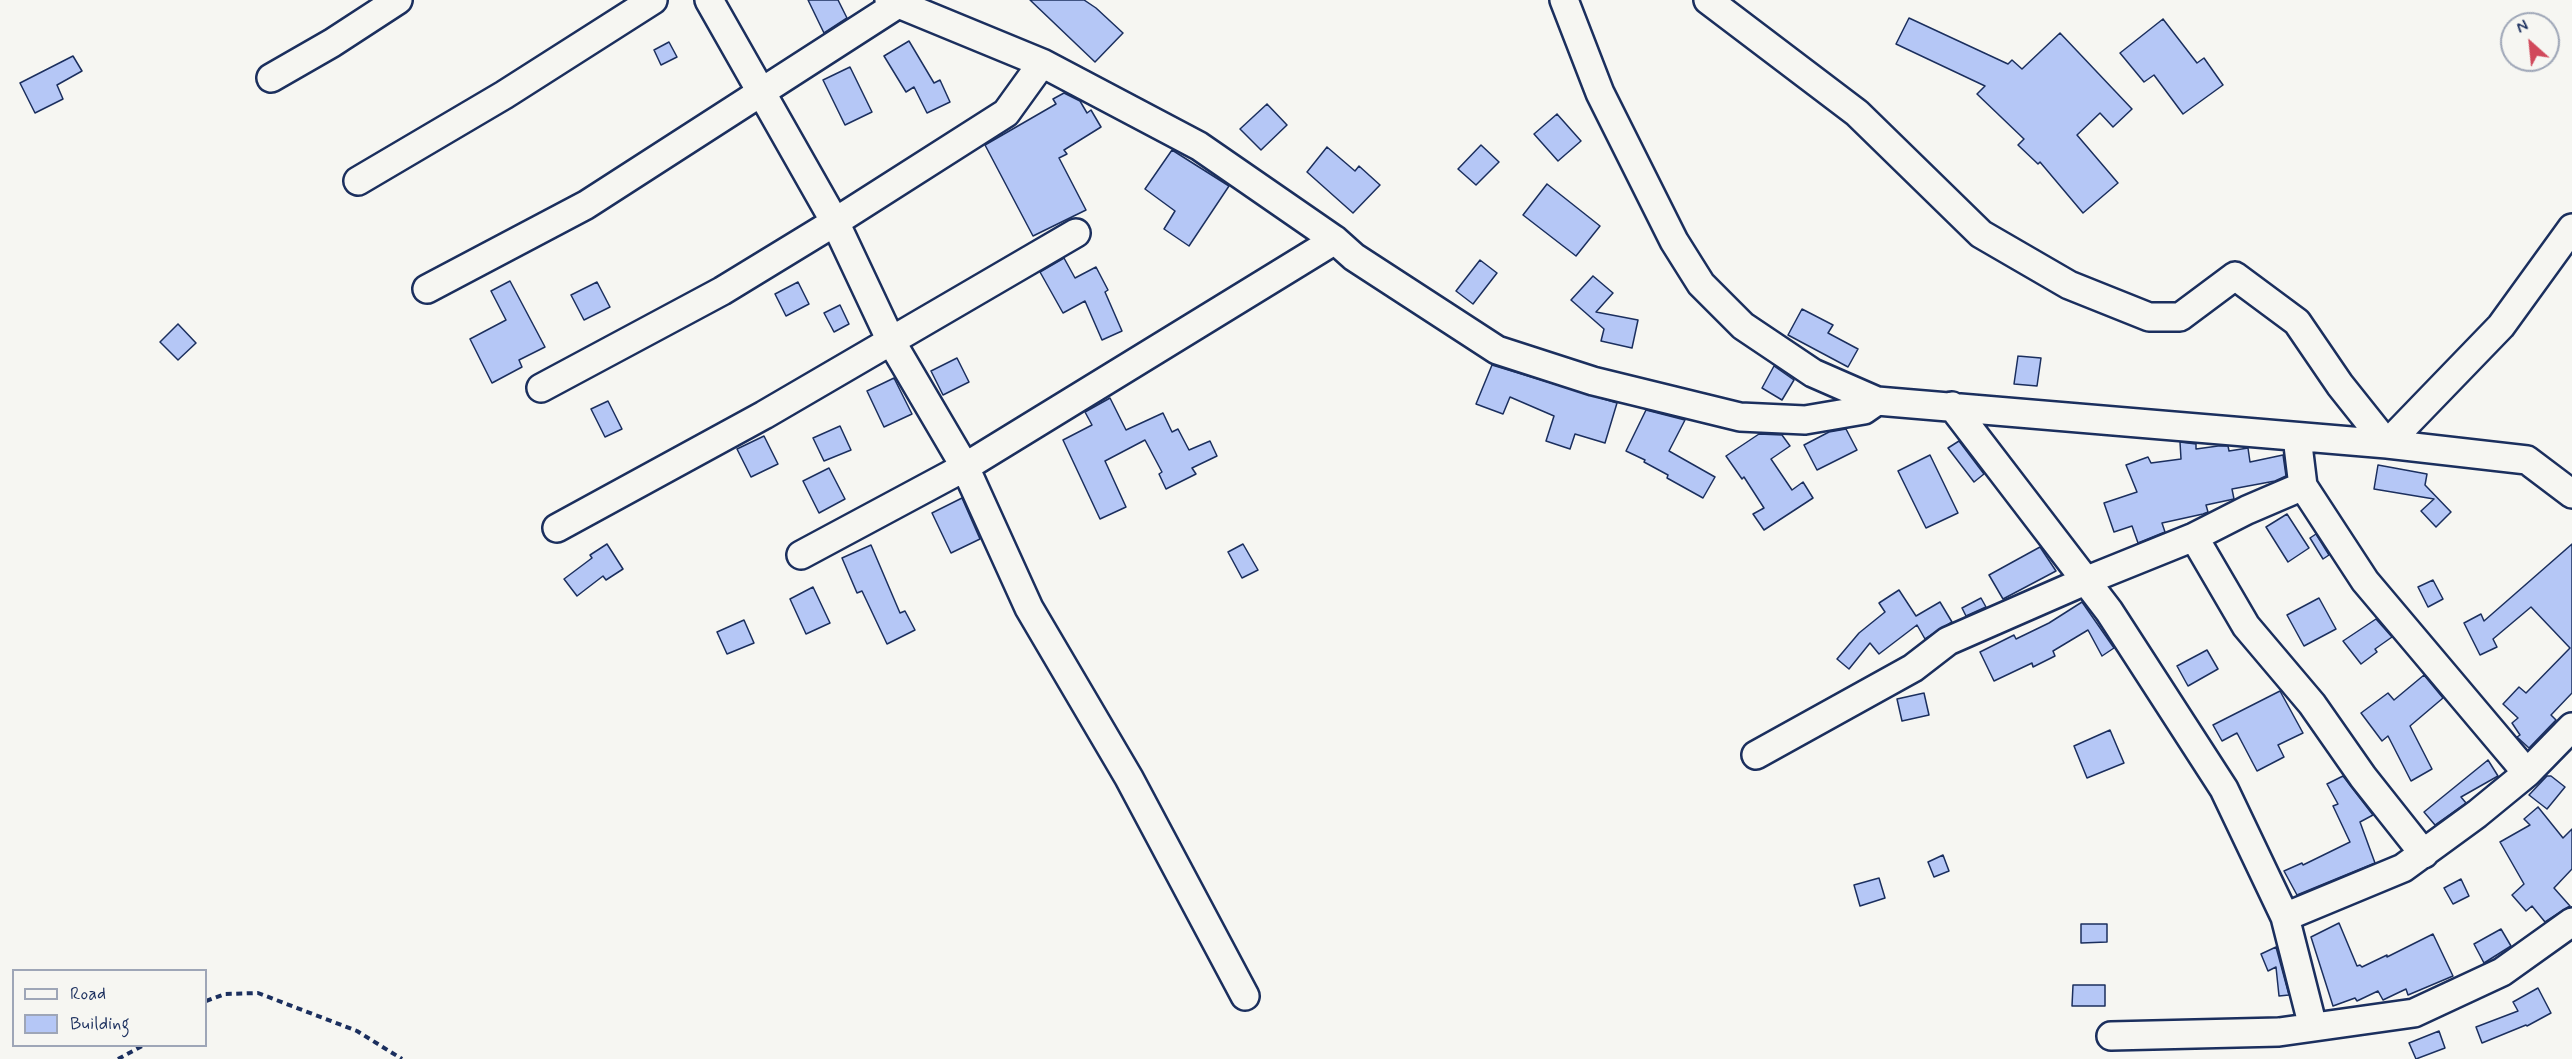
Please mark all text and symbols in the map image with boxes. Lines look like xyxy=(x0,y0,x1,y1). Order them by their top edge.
north arrow xyxy=(2500,12,2560,72)
text: N xyxy=(2513,16,2532,39)
legend xyxy=(12,969,207,1047)
text: Road xyxy=(70,982,106,1006)
text: Building xyxy=(70,1012,130,1036)

